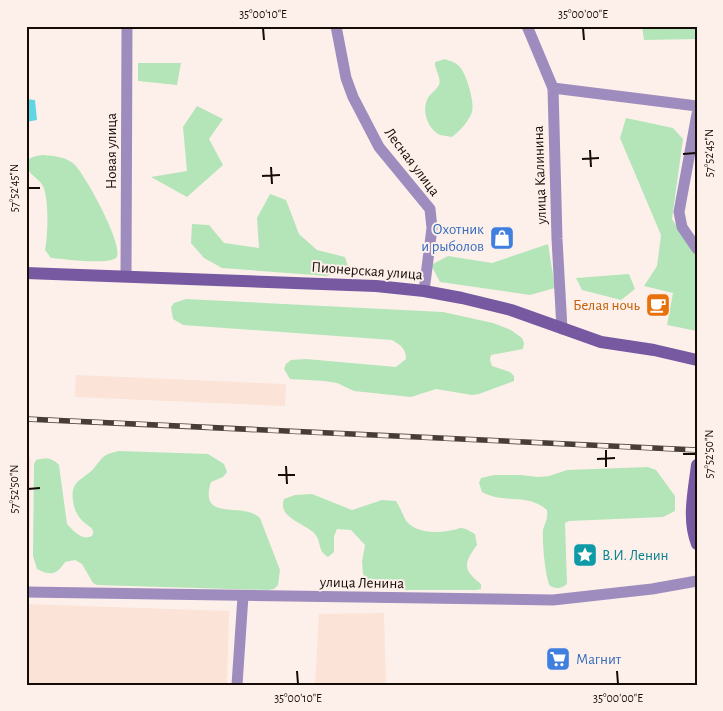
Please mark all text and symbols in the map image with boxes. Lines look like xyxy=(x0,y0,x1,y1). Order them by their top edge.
text: 35°00'10"E xyxy=(239,8,287,20)
text: 35°00'00"E xyxy=(558,8,608,20)
street label: Новая улица xyxy=(104,113,119,189)
street label: Лесная улица xyxy=(382,125,443,199)
street label: улица Калинина xyxy=(531,125,549,226)
text: 57°52'45"N xyxy=(703,129,715,177)
text: 57°52'45"N xyxy=(8,164,20,212)
place label: Охотник и рыболов xyxy=(421,222,484,254)
shop icon: Охотник и рыболов xyxy=(489,225,515,251)
street label: Пионерская улица xyxy=(311,260,423,282)
cafe icon: Белая ночь xyxy=(645,292,671,318)
place label: Белая ночь xyxy=(573,298,641,313)
text: 57°52'50"N xyxy=(703,430,715,478)
text: 57°52'50"N xyxy=(8,465,20,513)
place icon: В.И. Ленин xyxy=(572,542,598,568)
place label: В.И. Ленин xyxy=(602,548,669,563)
street label: улица Ленина xyxy=(319,575,404,591)
supermarket icon: Магнит xyxy=(545,646,571,672)
place label: Магнит xyxy=(576,652,622,667)
text: 35°00'10"E xyxy=(274,692,322,704)
text: 35°00'00"E xyxy=(593,692,643,704)

